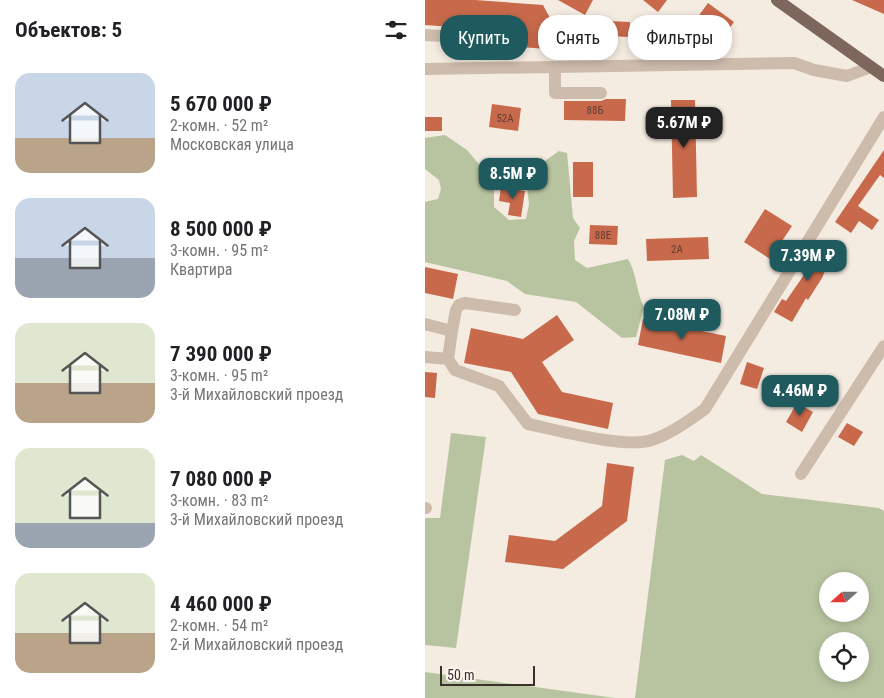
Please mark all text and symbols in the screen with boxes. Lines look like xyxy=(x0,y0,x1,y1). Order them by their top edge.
chip: Купить xyxy=(440,15,528,60)
chip: Снять xyxy=(538,15,618,60)
chip: Фильтры xyxy=(628,15,732,60)
icon: filters xyxy=(382,16,410,44)
text: Объектов: 5 xyxy=(15,18,122,42)
text: 5 670 000 ₽ xyxy=(170,92,272,116)
icon: home xyxy=(55,93,115,153)
house number: 88Б xyxy=(587,104,603,117)
pin: 5.67M ₽ xyxy=(638,106,730,149)
house number: 52А xyxy=(496,112,514,125)
text: 5.67M ₽ xyxy=(657,113,711,132)
text: 2-комн. · 52 m² xyxy=(170,116,268,135)
text: Московская улица xyxy=(170,135,294,154)
pin: 8.5M ₽ xyxy=(472,158,554,200)
text: 8.5M ₽ xyxy=(490,164,536,183)
text: 8 500 000 ₽ xyxy=(170,217,272,241)
icon: home xyxy=(55,218,115,278)
house number: 88Е xyxy=(595,229,612,242)
pin: 7.39M ₽ xyxy=(762,240,854,282)
text: 3-комн. · 95 m² xyxy=(170,241,268,260)
house number: 2А xyxy=(671,243,684,256)
text: 7.39M ₽ xyxy=(781,246,835,265)
text: Квартира xyxy=(170,260,232,279)
pin: 7.08M ₽ xyxy=(636,298,728,341)
text: 7.08M ₽ xyxy=(655,305,709,324)
text: 7 390 000 ₽ xyxy=(170,342,272,366)
icon: home xyxy=(55,343,115,403)
text: 3-комн. · 95 m² xyxy=(170,366,268,385)
pin: 4.46M ₽ xyxy=(754,374,846,417)
text: 4.46M ₽ xyxy=(773,381,827,400)
text: 3-й Михайловский проезд xyxy=(170,385,343,404)
text: 7 080 000 ₽ xyxy=(170,467,272,491)
icon: home xyxy=(55,468,115,528)
text: 3-комн. · 83 m² xyxy=(170,491,268,510)
text: 3-й Михайловский проезд xyxy=(170,510,343,529)
north arrow xyxy=(819,572,869,622)
map controls xyxy=(819,572,869,682)
text: 4 460 000 ₽ xyxy=(170,592,272,616)
icon: home xyxy=(55,593,115,653)
text: 2-комн. · 54 m² xyxy=(170,616,268,635)
button: locate xyxy=(819,632,869,682)
text: 2-й Михайловский проезд xyxy=(170,635,343,654)
scale bar xyxy=(440,663,535,686)
text: 50 m xyxy=(447,667,475,683)

